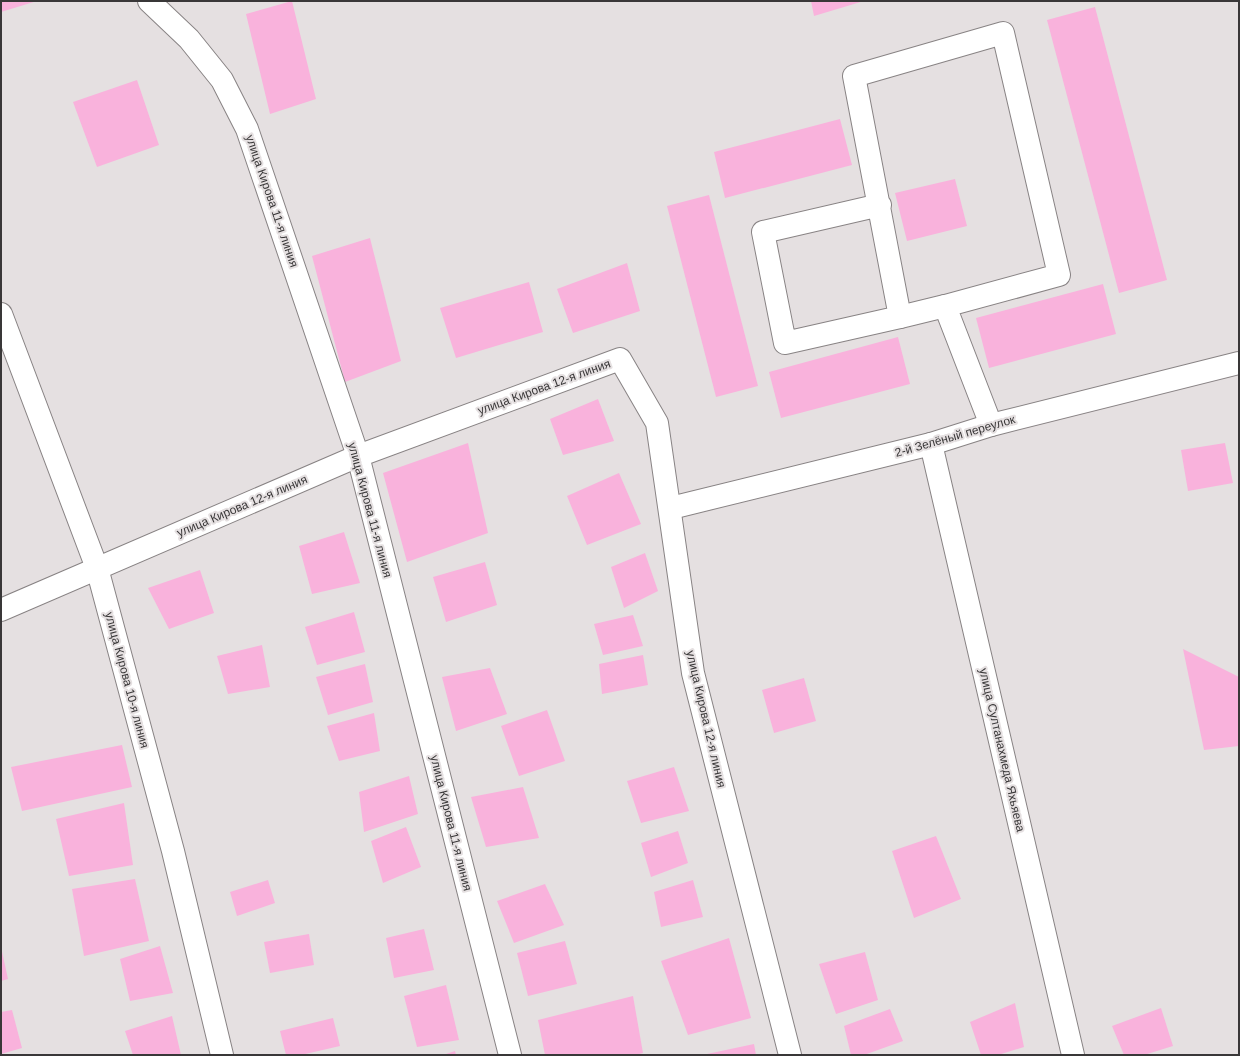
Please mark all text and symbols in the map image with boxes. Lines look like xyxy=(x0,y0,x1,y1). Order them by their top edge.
street label: улица Кирова 11-я линия xyxy=(243,133,301,269)
street label: улица Кирова 12-я линия xyxy=(476,356,612,418)
street label: 2-й Зелёный переулок xyxy=(893,412,1017,460)
street label: улица Кирова 11-я линия xyxy=(345,441,395,579)
street label: улица Кирова 12-я линия xyxy=(175,472,309,540)
street label: улица Кирова 10-я линия xyxy=(102,610,152,750)
street label: улица Кирова 12-я линия xyxy=(683,649,729,789)
street label: улица Султанахмеда Яхьяева xyxy=(976,667,1028,834)
street label: улица Кирова 11-я линия xyxy=(427,754,475,892)

